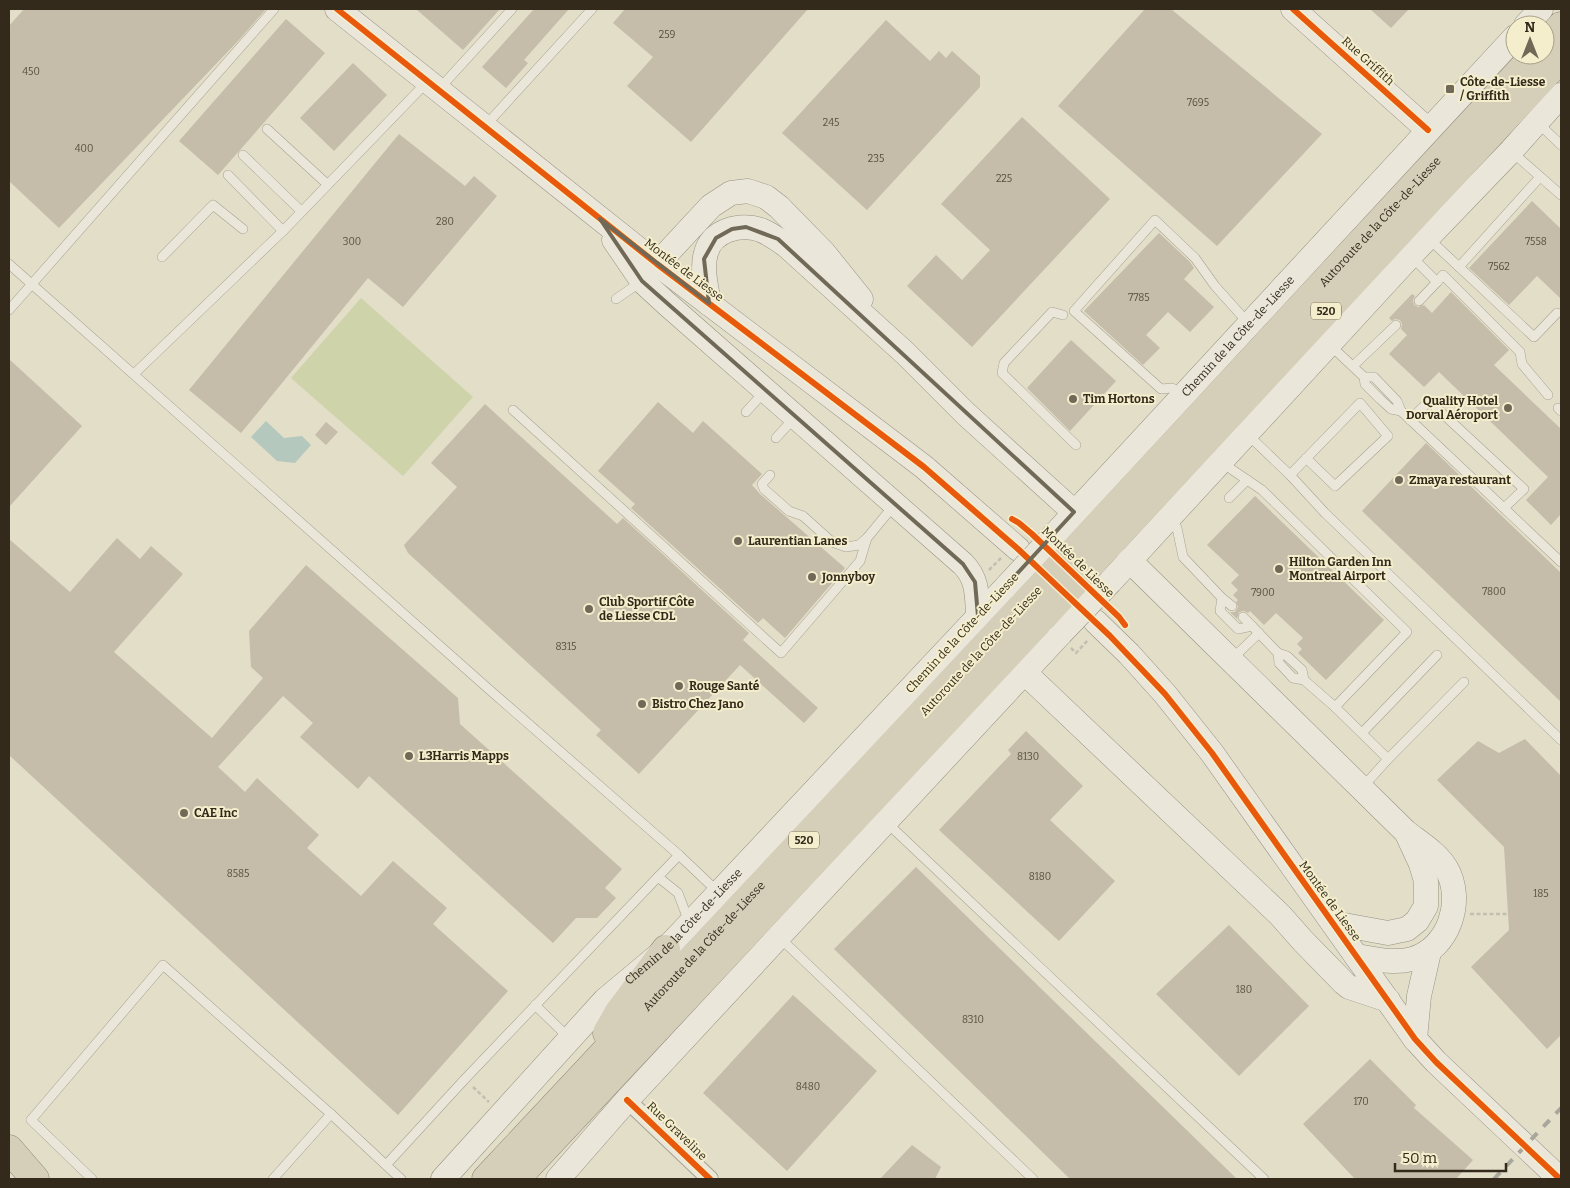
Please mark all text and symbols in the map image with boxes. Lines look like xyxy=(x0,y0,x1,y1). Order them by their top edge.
north arrow xyxy=(1505,15,1555,65)
text: N xyxy=(1525,19,1536,36)
house number: 259 xyxy=(659,29,675,41)
street label: Rue Griffith xyxy=(1339,34,1397,88)
house number: 450 xyxy=(22,66,40,78)
place label: Côte-de-Liesse / Griffith xyxy=(1459,75,1546,103)
marker: Côte-de-Liesse / Griffith xyxy=(1444,83,1456,95)
house number: 7695 xyxy=(1187,97,1209,109)
house number: 245 xyxy=(823,117,839,129)
house number: 400 xyxy=(75,143,93,155)
house number: 235 xyxy=(868,153,884,165)
street label: Autoroute de la Côte-de-Liesse xyxy=(1316,154,1444,290)
house number: 225 xyxy=(996,173,1012,185)
house number: 280 xyxy=(436,216,454,228)
house number: 300 xyxy=(343,236,361,248)
street label: Montée de Liesse xyxy=(642,236,726,304)
house number: 7558 xyxy=(1525,236,1547,248)
house number: 7562 xyxy=(1488,261,1510,273)
street label: Chemin de la Côte-de-Liesse xyxy=(1179,273,1297,400)
house number: 7785 xyxy=(1128,292,1150,304)
road number: 520 xyxy=(1311,302,1341,320)
place label: Tim Hortons xyxy=(1083,392,1155,406)
marker: Tim Hortons xyxy=(1067,393,1079,405)
place label: Quality Hotel Dorval Aéroport xyxy=(1406,394,1498,422)
marker: Quality Hotel Dorval Aéroport xyxy=(1502,402,1514,414)
place label: Zmaya restaurant xyxy=(1409,473,1511,487)
marker: Zmaya restaurant xyxy=(1393,474,1405,486)
street label: Montée de Liesse xyxy=(1039,524,1117,600)
place label: Laurentian Lanes xyxy=(748,534,847,548)
marker: Laurentian Lanes xyxy=(732,535,744,547)
place label: Hilton Garden Inn Montreal Airport xyxy=(1289,555,1392,583)
marker: Hilton Garden Inn Montreal Airport xyxy=(1273,563,1285,575)
place label: Jonnyboy xyxy=(821,570,875,584)
street label: Chemin de la Côte-de-Liesse xyxy=(903,570,1021,696)
marker: Jonnyboy xyxy=(806,571,818,583)
street label: Autoroute de la Côte-de-Liesse xyxy=(917,583,1045,719)
house number: 7800 xyxy=(1482,586,1506,598)
house number: 7900 xyxy=(1251,587,1275,599)
place label: Club Sportif Côte de Liesse CDL xyxy=(599,595,695,623)
marker: Club Sportif Côte de Liesse CDL xyxy=(583,603,595,615)
house number: 8315 xyxy=(556,641,576,653)
place label: Rouge Santé xyxy=(689,679,760,693)
marker: Rouge Santé xyxy=(673,680,685,692)
place label: Bistro Chez Jano xyxy=(652,697,744,711)
marker: Bistro Chez Jano xyxy=(636,698,648,710)
place label: L3Harris Mapps xyxy=(419,749,509,763)
marker: L3Harris Mapps xyxy=(403,750,415,762)
house number: 8130 xyxy=(1017,751,1039,763)
place label: CAE Inc xyxy=(194,806,237,820)
marker: CAE Inc xyxy=(178,807,190,819)
road number: 520 xyxy=(789,832,819,848)
street label: Montée de Liesse xyxy=(1296,858,1364,944)
street label: Chemin de la Côte-de-Liesse xyxy=(622,866,745,987)
house number: 8585 xyxy=(227,868,249,880)
house number: 8180 xyxy=(1029,871,1051,883)
street label: Autoroute de la Côte-de-Liesse xyxy=(640,878,768,1014)
house number: 185 xyxy=(1533,888,1549,900)
house number: 180 xyxy=(1236,984,1252,996)
house number: 8310 xyxy=(962,1014,984,1026)
house number: 8480 xyxy=(796,1081,820,1093)
house number: 170 xyxy=(1353,1096,1369,1108)
street label: Rue Graveline xyxy=(644,1099,710,1163)
scale bar xyxy=(1395,1140,1506,1172)
text: 50 m xyxy=(1402,1149,1438,1167)

